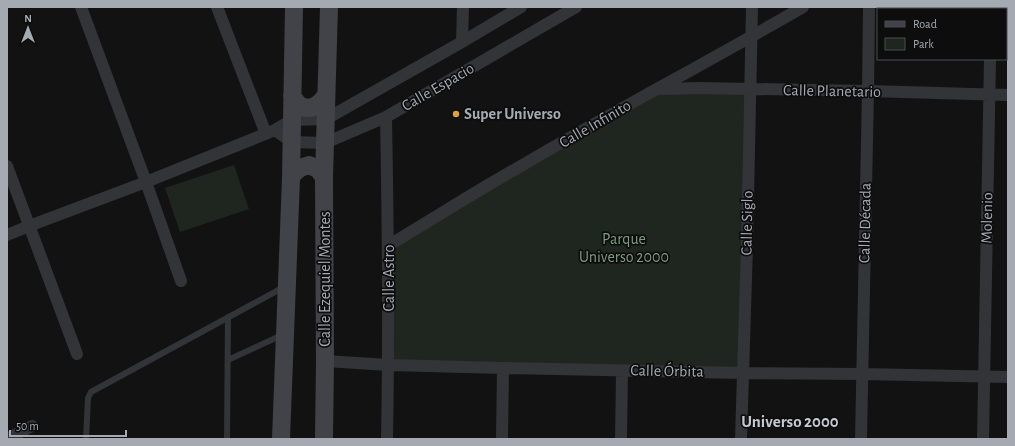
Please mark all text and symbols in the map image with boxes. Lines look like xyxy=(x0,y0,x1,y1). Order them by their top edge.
north arrow xyxy=(8,8,48,48)
legend xyxy=(877,8,1007,60)
text: N xyxy=(24,13,32,24)
text: Road xyxy=(913,18,937,30)
text: Park xyxy=(913,38,934,50)
street label: Calle Espacio xyxy=(399,60,477,114)
street label: Calle Planetario xyxy=(783,82,881,100)
street label: Calle Infinito xyxy=(557,97,634,151)
place label: Super Universo xyxy=(464,106,561,122)
marker: Super Universo xyxy=(451,109,461,119)
street label: Calle Década xyxy=(856,183,874,263)
street label: Calle Siglo xyxy=(738,190,756,255)
street label: Molenio xyxy=(979,192,995,244)
street label: Calle Ezequiel Montes xyxy=(317,211,333,347)
park label: Parque Universo 2000 xyxy=(579,231,669,265)
street label: Calle Astro xyxy=(381,244,397,311)
street label: Calle Órbita xyxy=(630,360,704,380)
scale bar xyxy=(10,412,126,438)
district label: Universo 2000 xyxy=(741,413,839,430)
text: 50 m xyxy=(16,420,39,432)

